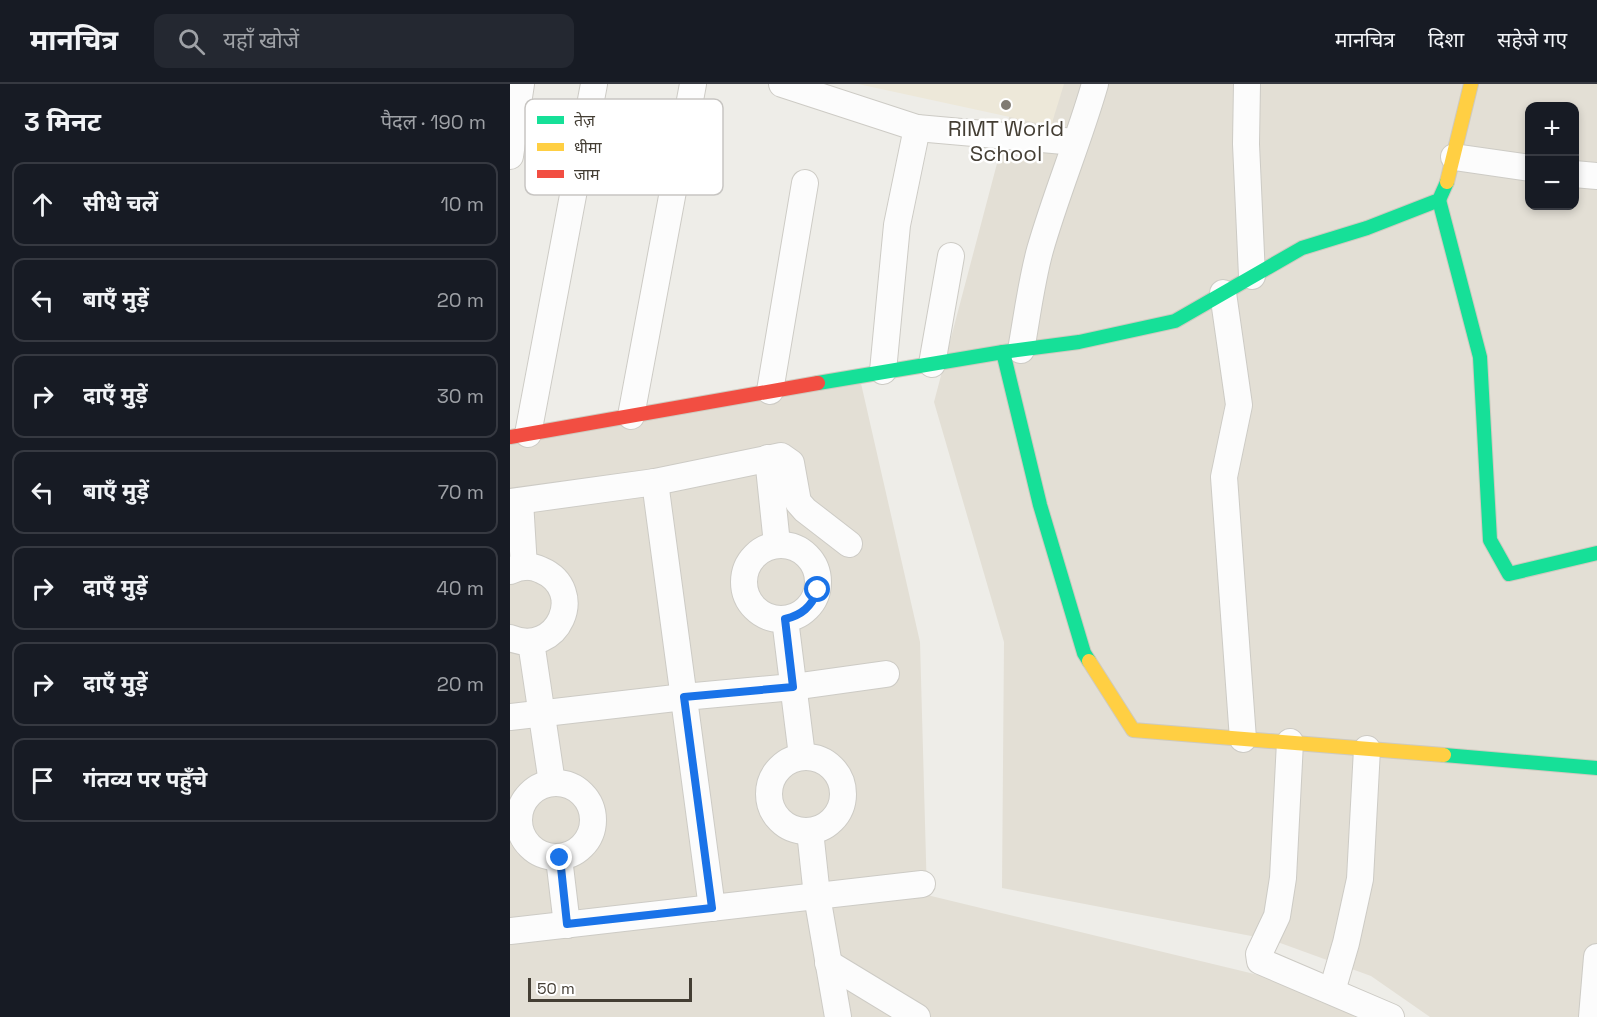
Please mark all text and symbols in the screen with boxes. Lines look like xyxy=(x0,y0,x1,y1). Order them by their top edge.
search box xyxy=(154,14,574,68)
text: मानचित्र xyxy=(30,22,118,58)
icon: search xyxy=(175,25,208,58)
text: यहाँ खोजें xyxy=(223,26,299,54)
text: मानचित्र xyxy=(1335,26,1395,53)
text: दिशा xyxy=(1428,26,1464,53)
text: सहेजे गए xyxy=(1497,26,1567,53)
marker: RIMT World School xyxy=(999,98,1013,112)
legend xyxy=(525,99,723,195)
map controls xyxy=(1525,102,1579,210)
button: + xyxy=(1525,102,1579,156)
text: 3 मिनट xyxy=(24,105,101,139)
text: पैदल · 190 m xyxy=(381,109,486,135)
text: तेज़ xyxy=(574,110,596,131)
place label: RIMT World School xyxy=(948,114,1064,167)
text: धीमा xyxy=(574,137,603,158)
button: − xyxy=(1525,156,1579,210)
text: जाम xyxy=(574,164,600,185)
icon: ahead xyxy=(26,188,59,221)
text: सीधे चलें xyxy=(83,189,158,217)
text: 10 m xyxy=(440,191,484,217)
icon: left xyxy=(26,284,59,317)
text: बाएँ मुड़ें xyxy=(83,285,149,313)
text: 20 m xyxy=(437,287,484,313)
icon: right xyxy=(26,380,59,413)
text: दाएँ मुड़ें xyxy=(83,381,148,409)
text: 30 m xyxy=(437,383,484,409)
icon: left xyxy=(26,476,59,509)
text: बाएँ मुड़ें xyxy=(83,477,149,505)
text: 70 m xyxy=(438,479,484,505)
icon: right xyxy=(26,572,59,605)
text: दाएँ मुड़ें xyxy=(83,573,148,601)
text: 40 m xyxy=(436,575,484,601)
route start xyxy=(804,576,830,602)
icon: right xyxy=(26,668,59,701)
text: दाएँ मुड़ें xyxy=(83,669,148,697)
text: 20 m xyxy=(437,671,484,697)
icon: arrive xyxy=(26,764,59,797)
text: गंतव्य पर पहुँचे xyxy=(83,765,207,793)
route end xyxy=(546,844,572,870)
scale bar xyxy=(528,975,692,1002)
text: 50 m xyxy=(537,978,575,999)

